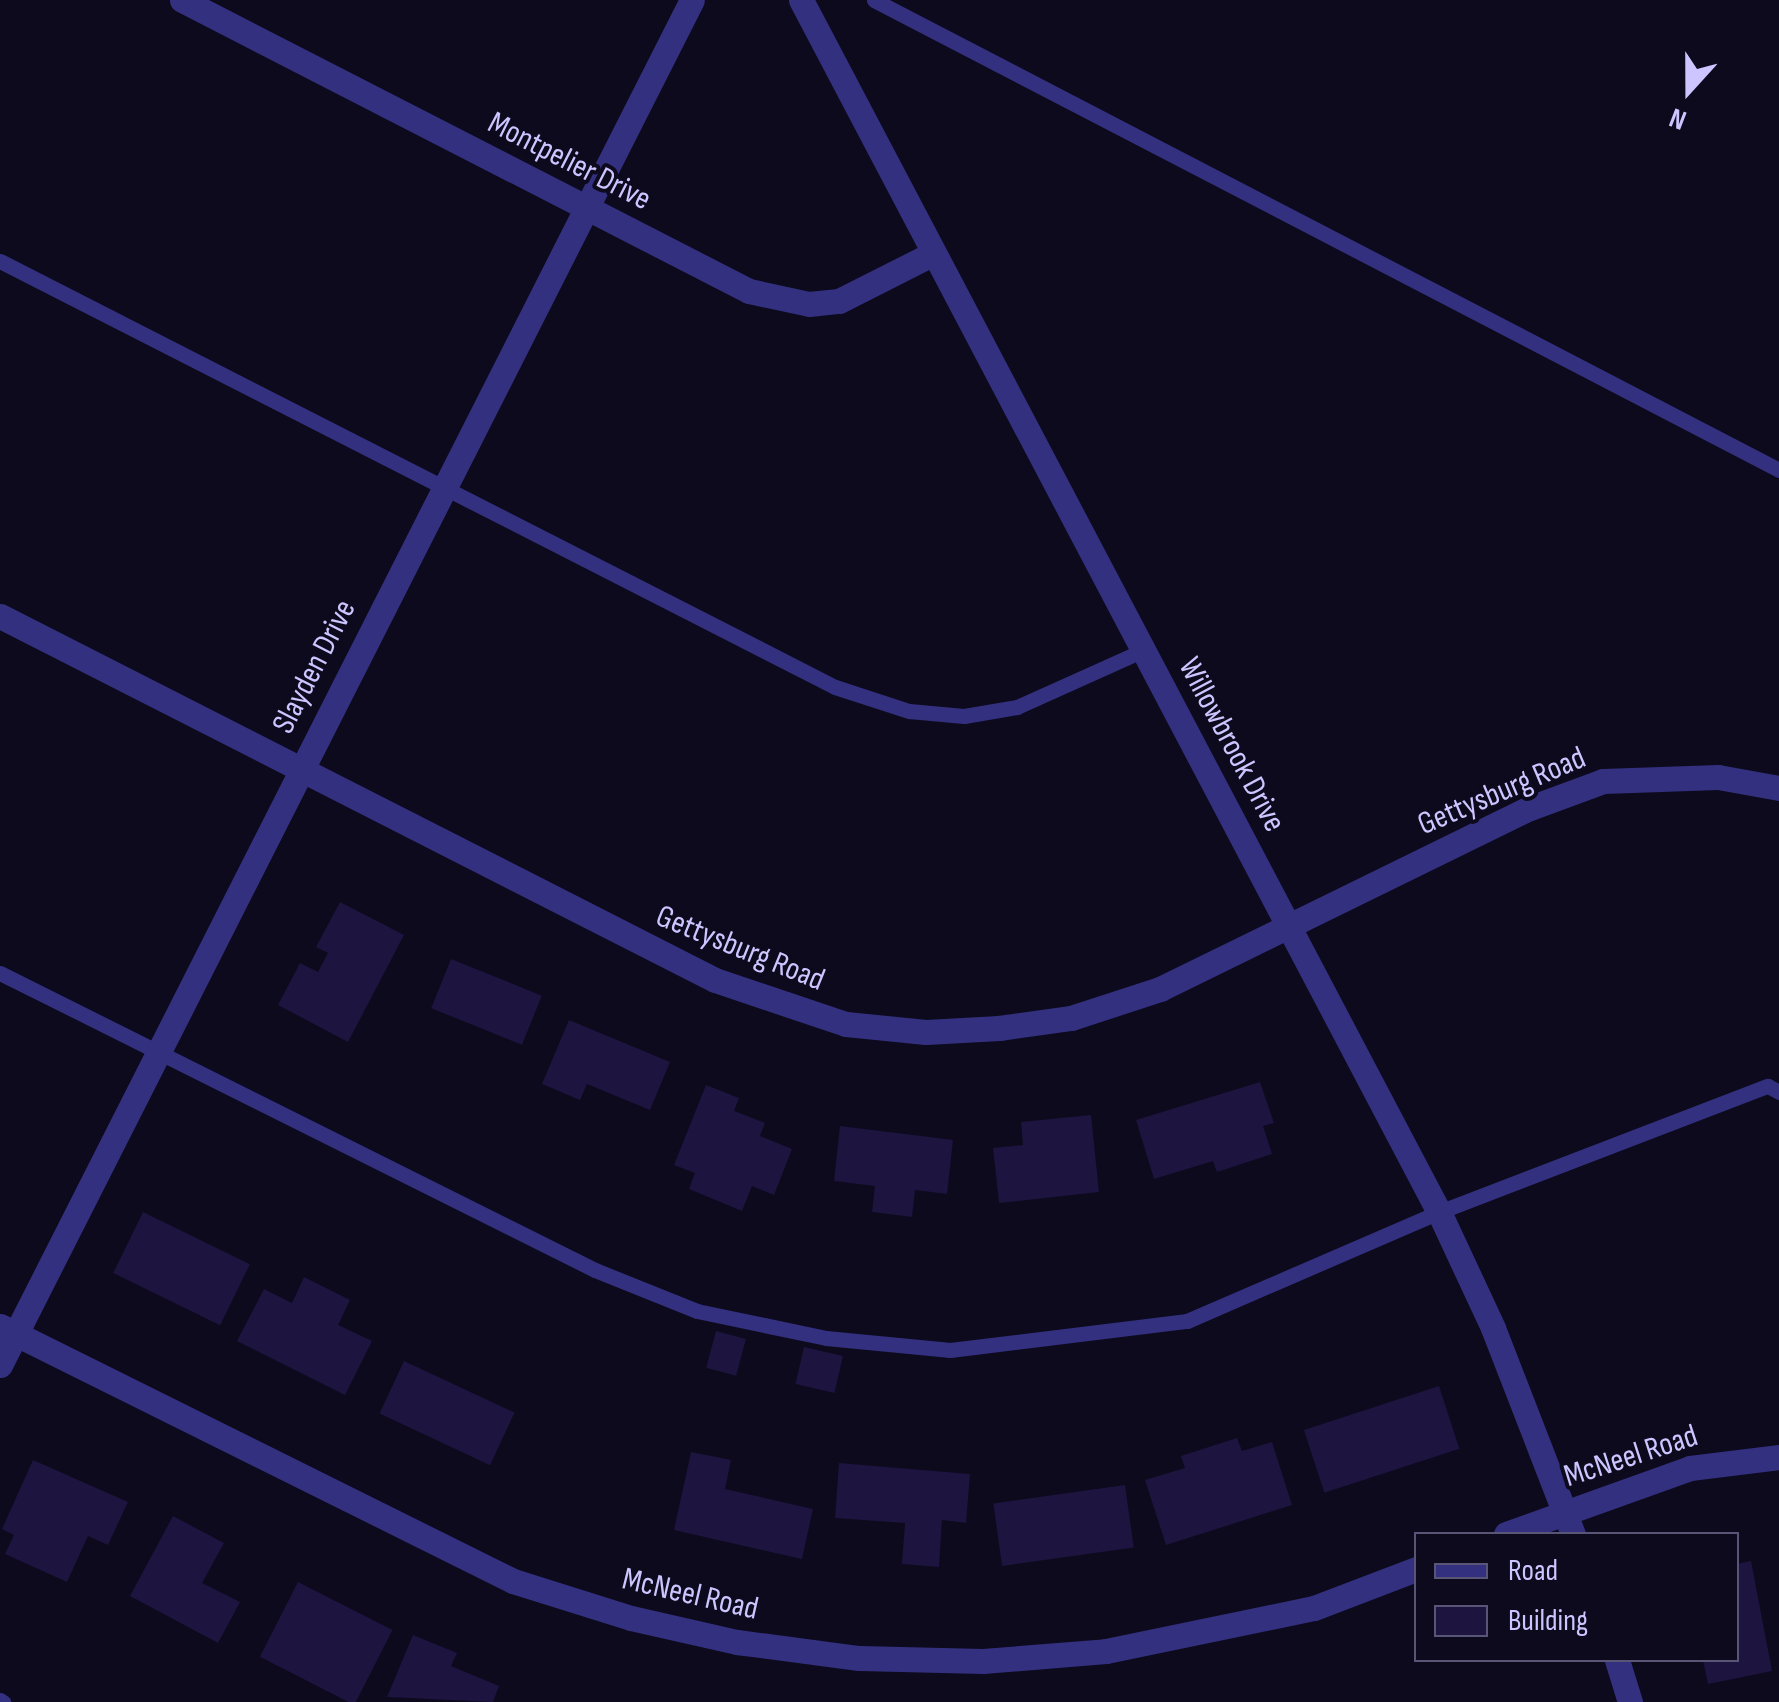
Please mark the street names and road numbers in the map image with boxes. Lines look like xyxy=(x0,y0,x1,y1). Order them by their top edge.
street label: Montpelier Drive xyxy=(481,105,657,219)
street label: Slayden Drive xyxy=(265,594,365,740)
street label: Willowbrook Drive xyxy=(1169,651,1293,839)
street label: Gettysburg Road xyxy=(1412,739,1592,845)
street label: Gettysburg Road xyxy=(650,898,830,1000)
street label: McNeel Road xyxy=(1559,1417,1703,1497)
street label: McNeel Road xyxy=(618,1561,762,1629)

